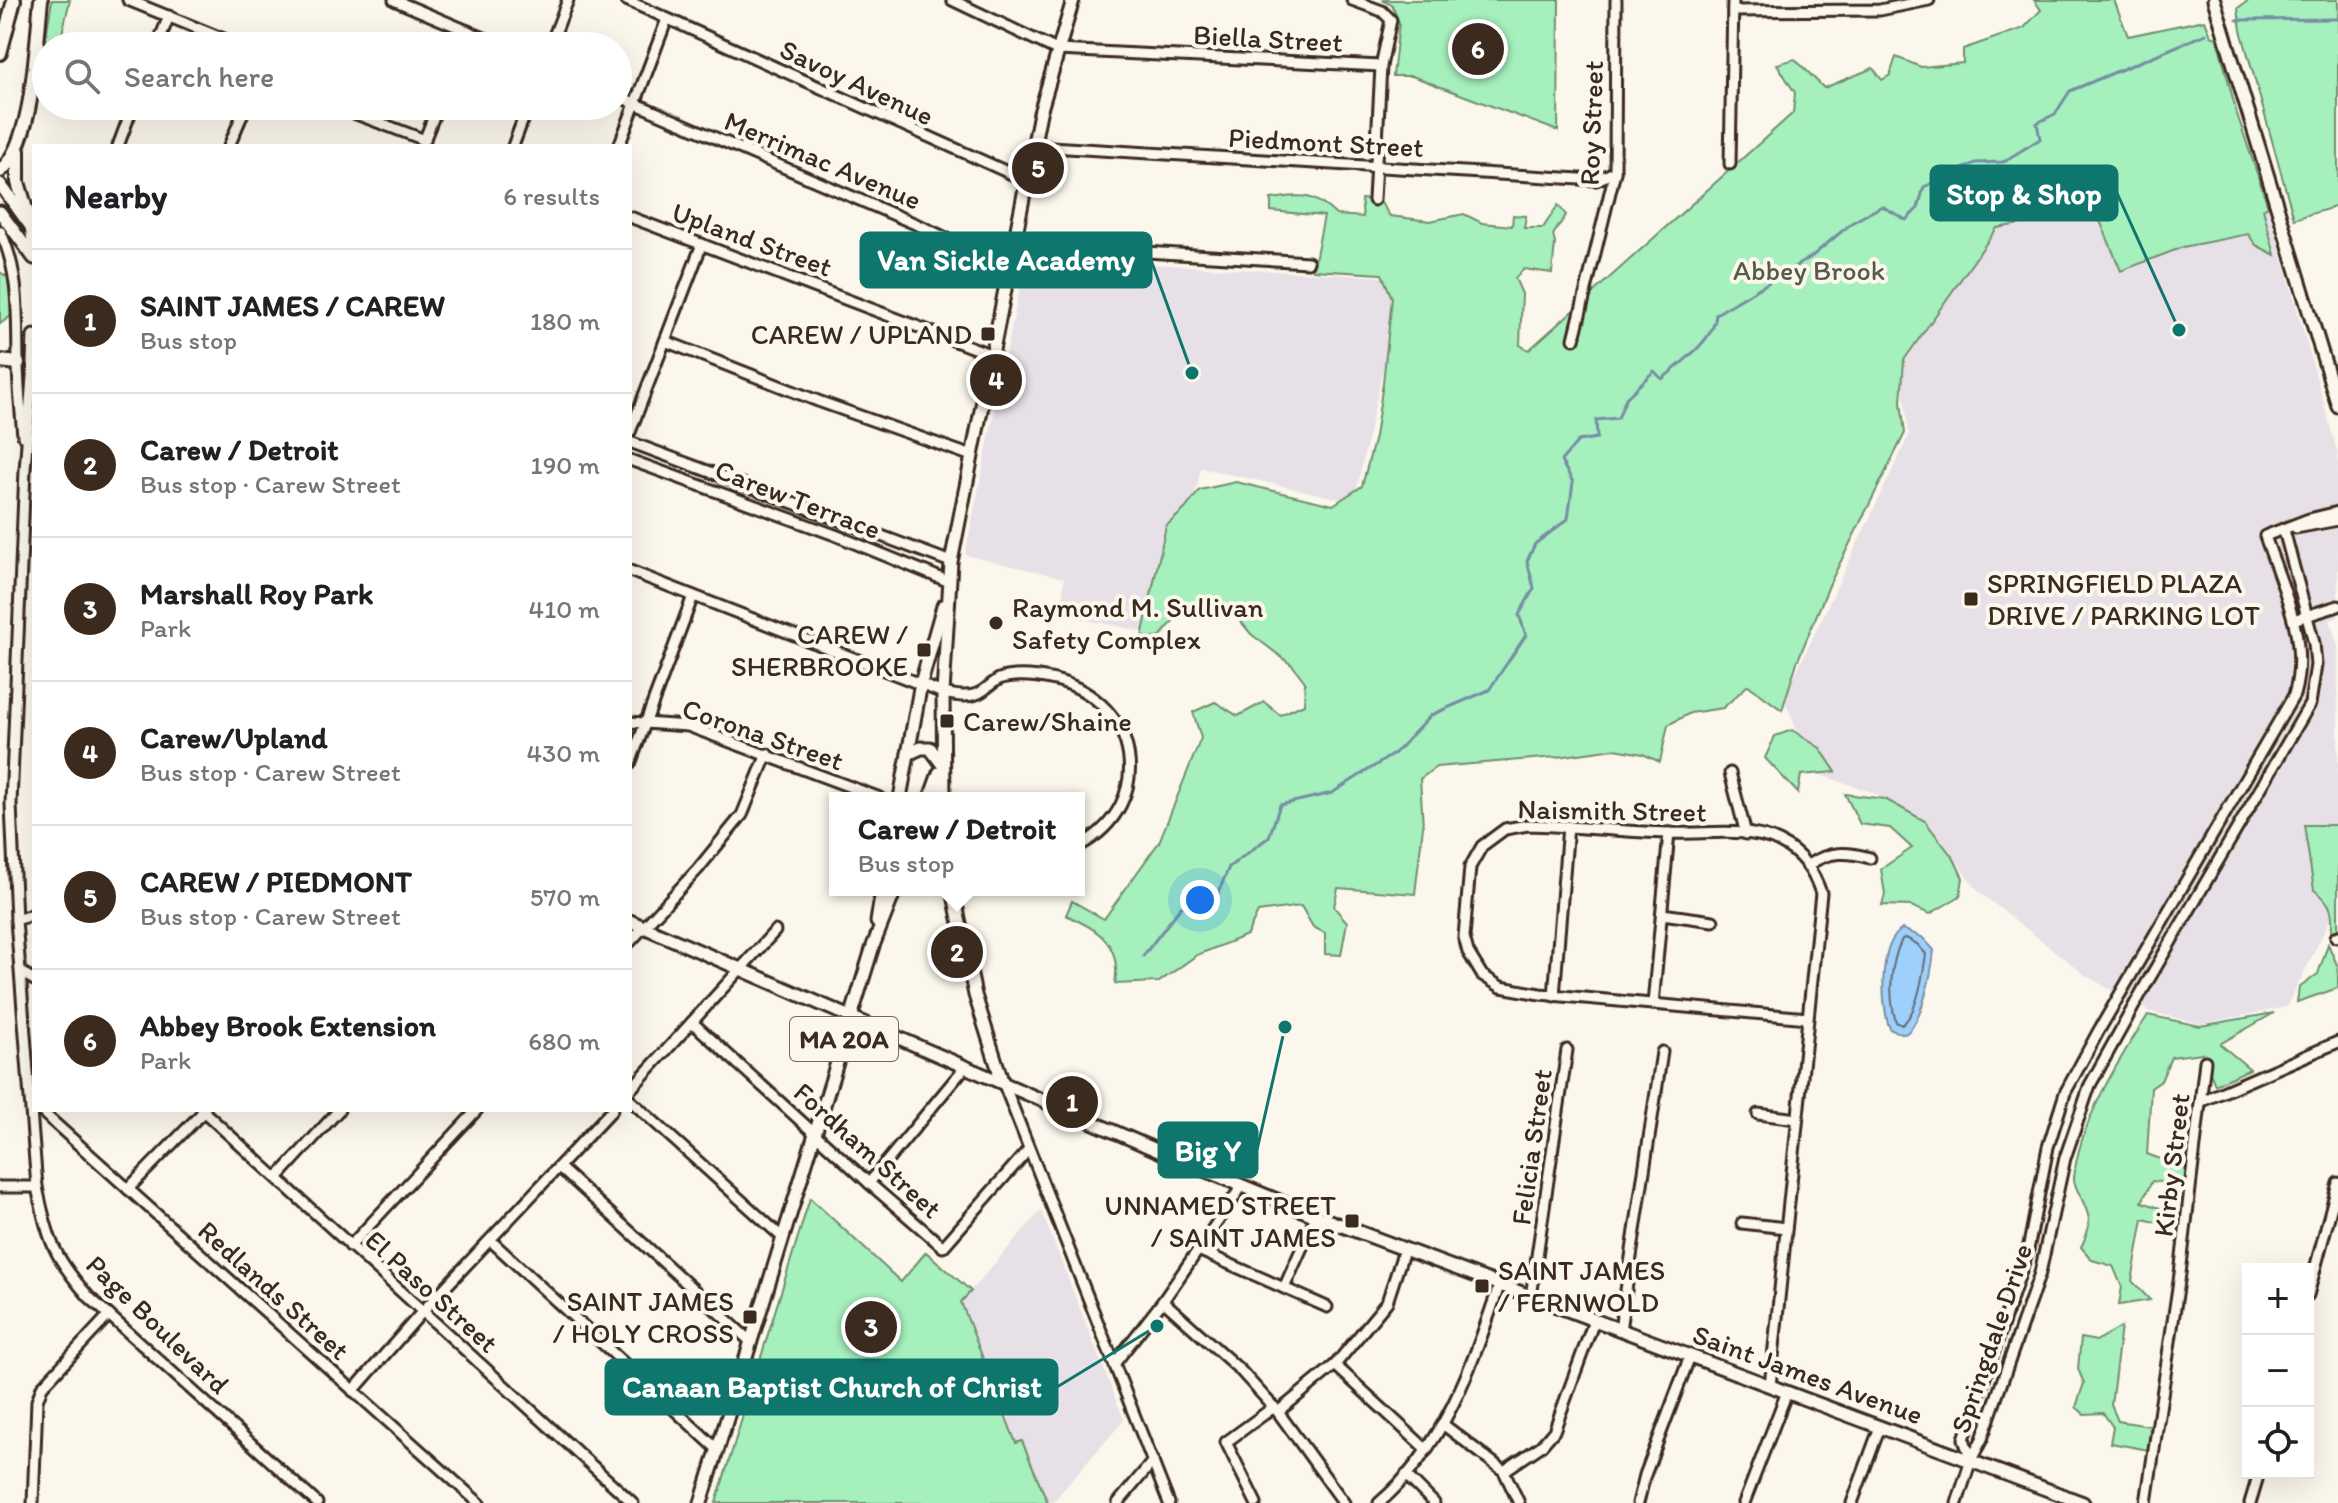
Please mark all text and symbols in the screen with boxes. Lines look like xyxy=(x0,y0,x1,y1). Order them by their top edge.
street label: Biella Street xyxy=(1192,17,1344,59)
pin: 6 xyxy=(1452,19,1504,79)
search box xyxy=(32,32,632,120)
street label: Savoy Avenue xyxy=(775,32,939,132)
icon: search xyxy=(60,54,104,98)
text: Search here xyxy=(124,58,274,95)
street label: Roy Street xyxy=(1572,60,1610,186)
street label: Merrimac Avenue xyxy=(719,103,927,217)
street label: Piedmont Street xyxy=(1227,120,1425,164)
pin: 5 xyxy=(1012,138,1064,198)
callout: Stop & Shop xyxy=(1931,166,2117,220)
text: Stop & Shop xyxy=(1946,175,2102,212)
text: Nearby xyxy=(64,176,167,217)
text: 6 results xyxy=(503,180,600,212)
street label: Upland Street xyxy=(667,194,837,284)
callout: Van Sickle Academy xyxy=(861,233,1151,287)
text: Van Sickle Academy xyxy=(877,241,1136,278)
park label: Abbey Brook xyxy=(1733,253,1885,287)
text: SAINT JAMES / CAREW xyxy=(140,287,445,324)
text: 1 xyxy=(84,305,96,337)
text: 180 m xyxy=(530,305,600,337)
place label: CAREW / UPLAND xyxy=(751,317,972,351)
text: Bus stop xyxy=(140,324,237,356)
marker: CAREW / UPLAND xyxy=(979,325,997,343)
pin: 4 xyxy=(970,350,1022,410)
text: Carew / Detroit xyxy=(140,431,339,468)
text: 2 xyxy=(83,449,97,481)
text: 190 m xyxy=(531,449,600,481)
street label: Carew Terrace xyxy=(710,452,886,546)
text: Bus stop · Carew Street xyxy=(140,468,401,500)
place label: SPRINGFIELD PLAZA DRIVE / PARKING LOT xyxy=(1987,566,2260,632)
text: Marshall Roy Park xyxy=(140,575,373,612)
place label: Raymond M. Sullivan Safety Complex xyxy=(1012,590,1264,656)
marker: SPRINGFIELD PLAZA DRIVE / PARKING LOT xyxy=(1962,590,1980,608)
text: 3 xyxy=(83,593,97,625)
text: 410 m xyxy=(529,593,600,625)
text: Park xyxy=(140,612,191,644)
marker: Raymond M. Sullivan Safety Complex xyxy=(987,614,1005,632)
place label: CAREW / SHERBROOKE xyxy=(731,617,908,683)
marker: CAREW / SHERBROOKE xyxy=(915,641,933,659)
street label: Corona Street xyxy=(678,691,848,777)
place label: Carew/Shaine xyxy=(963,704,1132,738)
marker: Carew/Shaine xyxy=(938,712,956,730)
text: Carew/Upland xyxy=(140,719,328,756)
text: 4 xyxy=(82,737,98,769)
text: 430 m xyxy=(526,737,600,769)
text: Bus stop · Carew Street xyxy=(140,756,401,788)
street label: Naismith Street xyxy=(1517,791,1707,829)
popup xyxy=(829,792,1085,896)
text: Carew / Detroit xyxy=(858,810,1056,847)
text: Bus stop xyxy=(858,847,955,879)
text: CAREW / PIEDMONT xyxy=(140,863,412,900)
your location xyxy=(1180,880,1220,920)
text: 5 xyxy=(83,881,97,913)
text: 570 m xyxy=(530,881,600,913)
text: Bus stop · Carew Street xyxy=(140,900,401,932)
pin: 2 xyxy=(931,922,983,982)
text: Abbey Brook Extension xyxy=(140,1007,436,1044)
road number: MA 20A xyxy=(790,1017,898,1061)
text: 6 xyxy=(83,1025,97,1057)
text: 680 m xyxy=(528,1025,600,1057)
text: Park xyxy=(140,1044,191,1076)
street label: Felicia Street xyxy=(1503,1067,1559,1227)
pin: 1 xyxy=(1046,1072,1098,1132)
street label: Fordham Street xyxy=(787,1075,949,1225)
street label: Kirby Street xyxy=(2145,1091,2197,1239)
callout: Big Y xyxy=(1159,1123,1257,1177)
text: Big Y xyxy=(1175,1132,1242,1169)
place label: UNNAMED STREET / SAINT JAMES xyxy=(1104,1188,1336,1254)
marker: UNNAMED STREET / SAINT JAMES xyxy=(1343,1212,1361,1230)
street label: Redlands Street xyxy=(191,1213,357,1367)
street label: El Paso Street xyxy=(359,1222,505,1360)
street label: Springdale Drive xyxy=(1943,1239,2039,1437)
street label: Page Boulevard xyxy=(79,1247,237,1401)
place label: SAINT JAMES / FERNWOLD xyxy=(1498,1253,1665,1319)
map controls xyxy=(2242,1263,2314,1479)
button: + xyxy=(2242,1263,2314,1335)
marker: SAINT JAMES / FERNWOLD xyxy=(1473,1277,1491,1295)
place label: SAINT JAMES / HOLY CROSS xyxy=(553,1284,734,1350)
pin: 3 xyxy=(845,1297,897,1357)
marker: SAINT JAMES / HOLY CROSS xyxy=(741,1308,759,1326)
street label: Saint James Avenue xyxy=(1688,1317,1928,1431)
button: − xyxy=(2242,1335,2314,1407)
callout: Canaan Baptist Church of Christ xyxy=(606,1360,1057,1414)
text: Canaan Baptist Church of Christ xyxy=(622,1368,1042,1405)
button: locate xyxy=(2242,1407,2314,1479)

